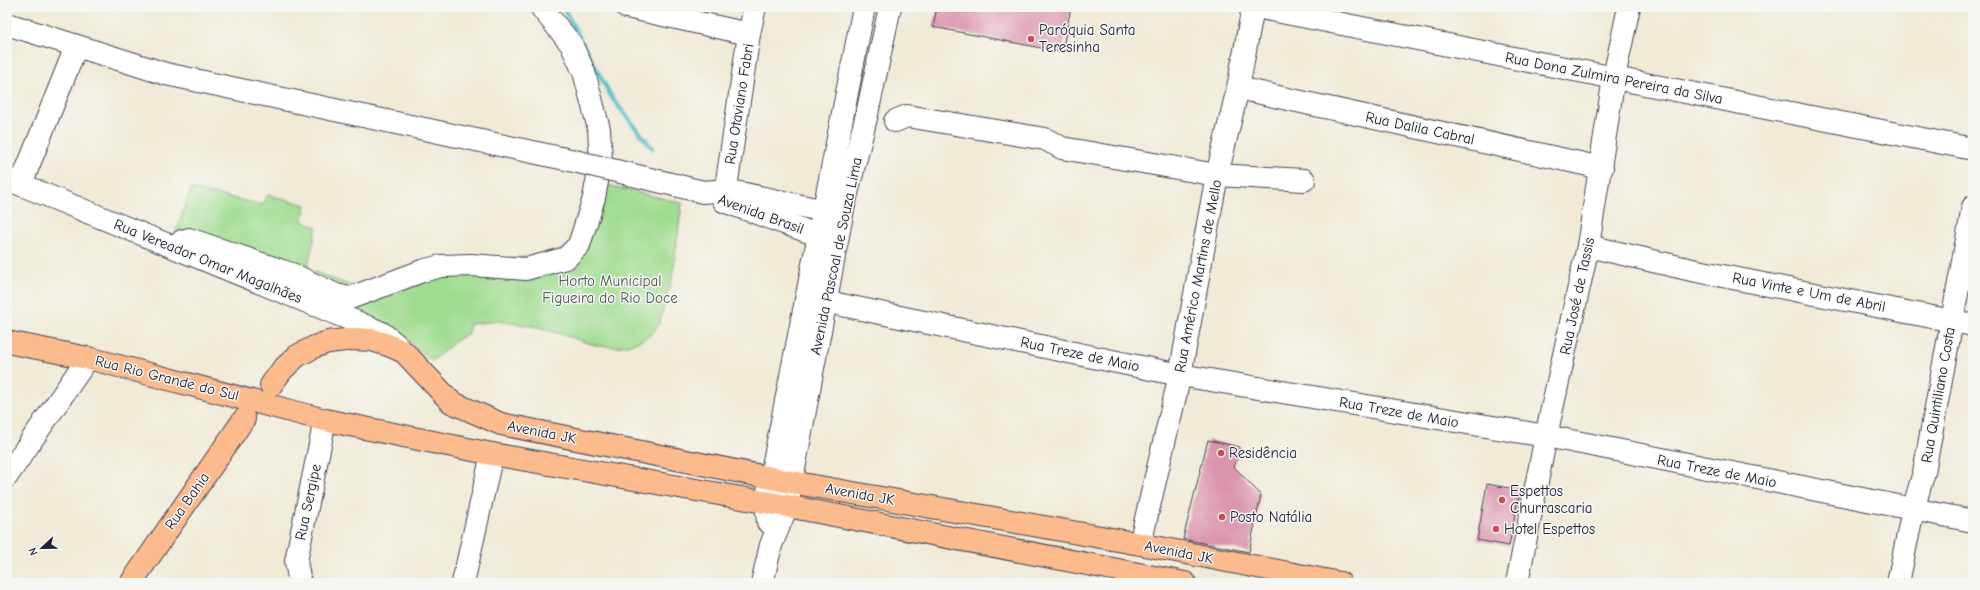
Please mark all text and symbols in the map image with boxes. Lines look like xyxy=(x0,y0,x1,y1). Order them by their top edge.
place label: Paróquia Santa Teresinha xyxy=(1039,21,1135,56)
marker: Paróquia Santa Teresinha xyxy=(1026,34,1036,44)
street label: Rua Otaviano Fabri xyxy=(721,42,757,166)
street label: Rua Dona Zulmira Pereira da Silva xyxy=(1504,48,1724,108)
street label: Rua Dalila Cabral xyxy=(1364,108,1476,148)
street label: Avenida Pascoal de Souza Lima xyxy=(806,155,866,357)
street label: Rua Américo Martins de Mello xyxy=(1170,178,1226,374)
street label: Avenida Brasil xyxy=(716,190,806,238)
street label: Rua Vereador Omar Magalhães xyxy=(111,215,305,307)
street label: Rua José de Tassis xyxy=(1556,236,1598,356)
street label: Rua Vinte e Um de Abril xyxy=(1731,268,1887,316)
park label: Horto Municipal Figueira do Rio Doce xyxy=(542,272,678,307)
street label: Rua Quintiliano Costa xyxy=(1917,326,1959,464)
street label: Rua Treze de Maio xyxy=(1019,333,1141,375)
street label: Rua Rio Grande do Sul xyxy=(93,351,241,405)
street label: Rua Treze de Maio xyxy=(1338,393,1460,431)
street label: Avenida JK xyxy=(506,417,579,448)
place label: Residência xyxy=(1229,444,1297,462)
marker: Residência xyxy=(1216,448,1226,458)
street label: Rua Treze de Maio xyxy=(1656,451,1778,491)
street label: Rua Sergipe xyxy=(291,462,325,542)
street label: Rua Bahia xyxy=(161,469,213,533)
street label: Avenida JK xyxy=(824,479,897,509)
place label: Espettos Churrascaria xyxy=(1510,482,1593,517)
marker: Espettos Churrascaria xyxy=(1497,495,1507,505)
place label: Posto Natália xyxy=(1230,508,1312,526)
marker: Posto Natália xyxy=(1217,512,1227,522)
place label: Hotel Espettos xyxy=(1504,520,1595,538)
marker: Hotel Espettos xyxy=(1491,524,1501,534)
north arrow xyxy=(22,528,62,568)
street label: Avenida JK xyxy=(1143,537,1216,568)
text: N xyxy=(26,546,41,557)

